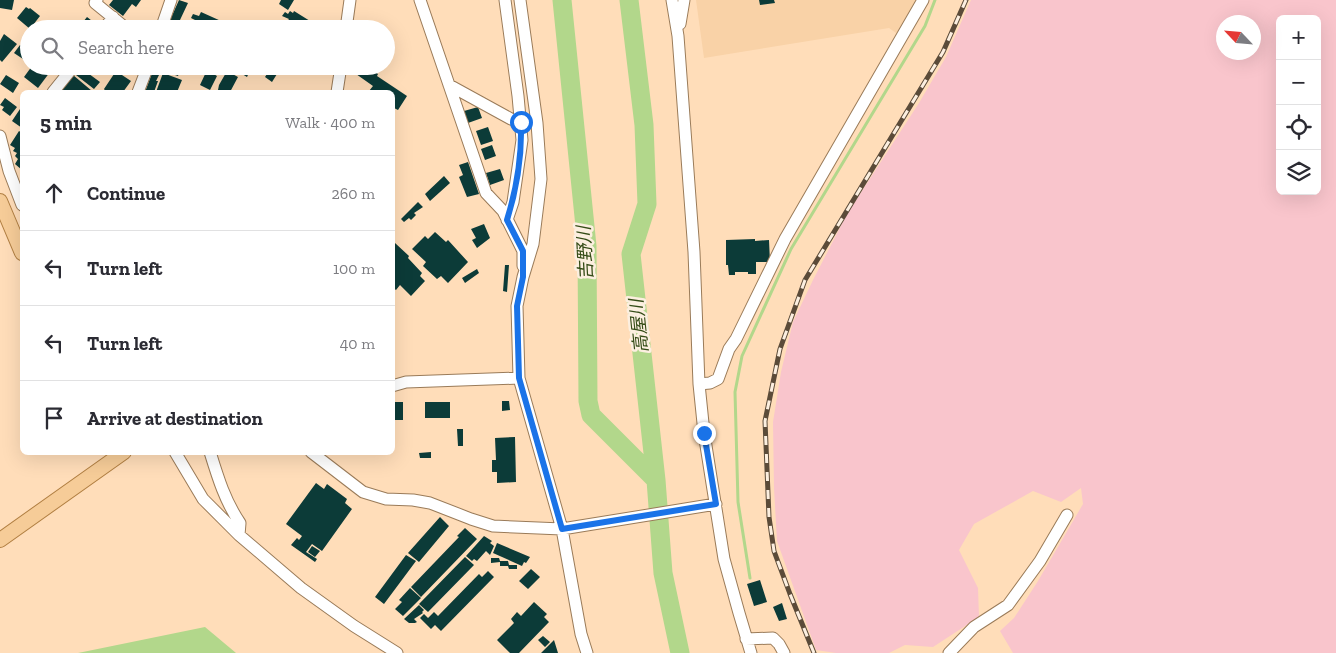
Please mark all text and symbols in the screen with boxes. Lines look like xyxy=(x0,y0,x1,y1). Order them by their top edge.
north arrow xyxy=(1216,15,1261,60)
map controls xyxy=(1276,15,1321,195)
button: + xyxy=(1276,15,1321,60)
search box xyxy=(20,20,395,75)
icon: search xyxy=(38,34,66,62)
text: Search here xyxy=(78,36,174,59)
button: − xyxy=(1276,60,1321,105)
button: locate xyxy=(1276,105,1321,150)
text: 5 min xyxy=(40,110,92,135)
route start xyxy=(510,111,533,134)
text: Walk · 400 m xyxy=(285,113,375,132)
button: layers xyxy=(1276,150,1321,195)
icon: ahead xyxy=(40,179,68,207)
text: Continue xyxy=(87,182,165,205)
text: 260 m xyxy=(332,184,375,203)
water label: 吉野川 xyxy=(572,223,597,281)
icon: left xyxy=(40,254,68,282)
text: Turn left xyxy=(87,257,162,280)
text: 100 m xyxy=(333,259,375,278)
water label: 高屋川 xyxy=(625,296,653,354)
icon: left xyxy=(40,329,68,357)
text: Turn left xyxy=(87,332,162,355)
text: 40 m xyxy=(340,334,375,353)
icon: arrive xyxy=(40,404,68,432)
text: Arrive at destination xyxy=(87,407,263,430)
route end xyxy=(693,422,716,445)

